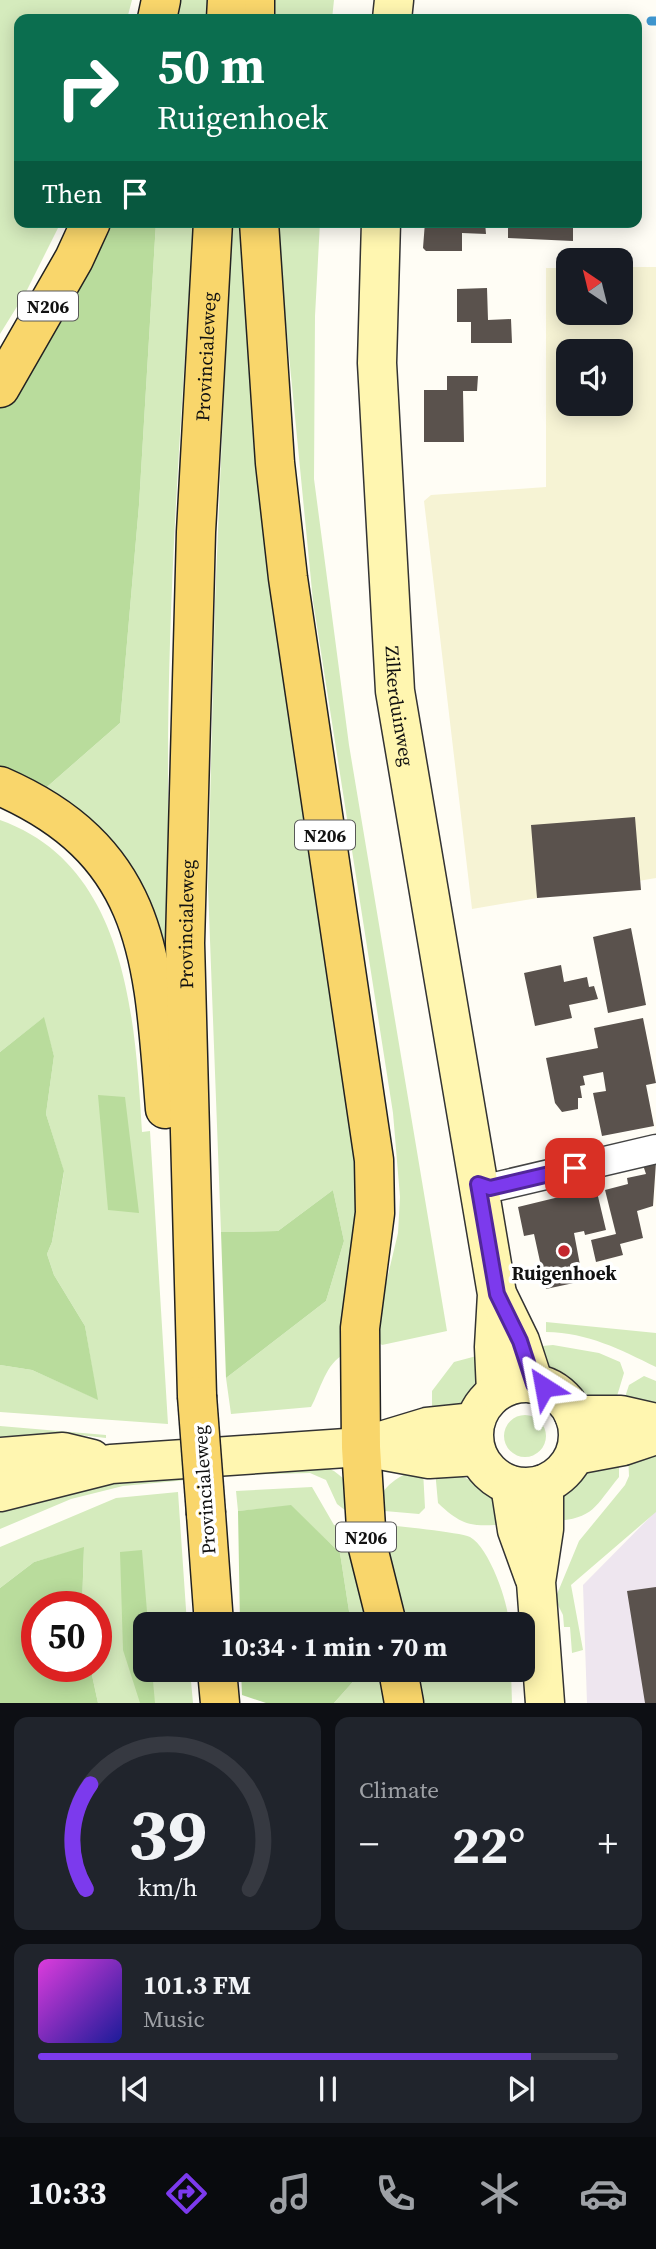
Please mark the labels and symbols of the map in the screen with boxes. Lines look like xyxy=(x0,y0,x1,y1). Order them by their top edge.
north arrow xyxy=(556,248,634,326)
street label: Provincialeweg xyxy=(189,291,222,422)
road number: N206 xyxy=(18,292,78,320)
street label: Zilkerduinweg xyxy=(380,645,421,768)
road number: N206 xyxy=(295,820,355,850)
street label: Provincialeweg xyxy=(172,859,200,989)
pin xyxy=(545,1138,605,1198)
marker: Ruigenhoek xyxy=(556,1243,572,1259)
place label: Ruigenhoek xyxy=(511,1260,617,1286)
position arrow xyxy=(507,1350,581,1424)
street label: Provincialeweg xyxy=(187,1424,221,1555)
road number: N206 xyxy=(336,1522,396,1552)
speed limit sign: 50 xyxy=(21,1591,112,1682)

